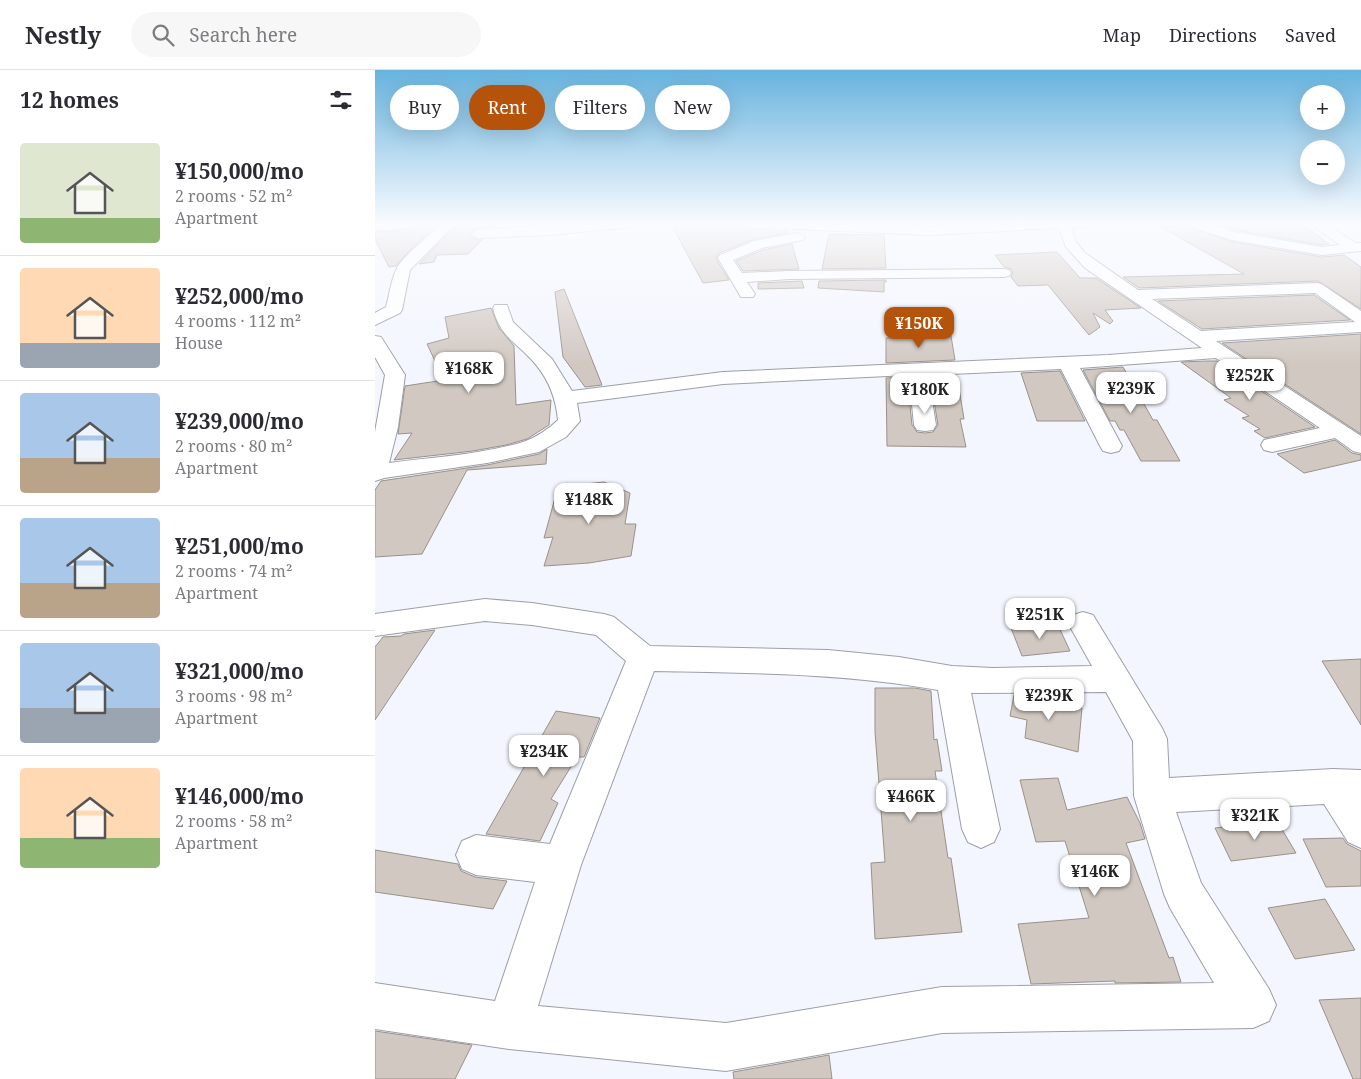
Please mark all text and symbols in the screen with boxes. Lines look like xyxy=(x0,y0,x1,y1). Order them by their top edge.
search box xyxy=(131,12,481,57)
text: Nestly xyxy=(25,18,101,51)
icon: search xyxy=(149,21,177,49)
text: Search here xyxy=(189,22,297,48)
text: Map xyxy=(1103,23,1141,47)
text: Directions xyxy=(1169,23,1257,47)
text: Saved xyxy=(1285,23,1336,47)
chip: Buy xyxy=(390,85,459,130)
chip: Rent xyxy=(469,85,545,130)
chip: Filters xyxy=(555,85,645,130)
chip: New xyxy=(655,85,730,130)
map controls xyxy=(1300,85,1345,185)
button: + xyxy=(1300,85,1345,130)
text: 12 homes xyxy=(20,86,119,114)
icon: filters xyxy=(327,86,355,114)
button: − xyxy=(1300,140,1345,185)
text: ¥150,000/mo xyxy=(175,157,304,185)
icon: home xyxy=(60,163,120,223)
text: 2 rooms · 52 m² xyxy=(175,185,292,207)
text: Apartment xyxy=(175,207,258,229)
text: ¥252,000/mo xyxy=(175,282,304,310)
icon: home xyxy=(60,288,120,348)
pin: ¥150K xyxy=(884,306,954,349)
text: 4 rooms · 112 m² xyxy=(175,310,301,332)
text: ¥150K xyxy=(895,312,943,334)
text: House xyxy=(175,332,223,354)
pin: ¥168K xyxy=(434,352,504,394)
text: ¥168K xyxy=(445,357,493,379)
pin: ¥252K xyxy=(1215,358,1285,401)
text: ¥252K xyxy=(1226,364,1274,386)
pin: ¥180K xyxy=(890,372,960,415)
pin: ¥239K xyxy=(1096,372,1166,414)
text: ¥239K xyxy=(1107,377,1155,399)
text: ¥180K xyxy=(901,378,949,400)
text: ¥239,000/mo xyxy=(175,407,304,435)
icon: home xyxy=(60,413,120,473)
text: 2 rooms · 80 m² xyxy=(175,435,292,457)
text: Apartment xyxy=(175,457,258,479)
pin: ¥148K xyxy=(554,482,624,525)
text: ¥148K xyxy=(565,488,613,510)
text: ¥251,000/mo xyxy=(175,532,304,560)
icon: home xyxy=(60,538,120,598)
text: 2 rooms · 74 m² xyxy=(175,560,292,582)
text: Apartment xyxy=(175,582,258,604)
pin: ¥251K xyxy=(1005,598,1075,640)
text: ¥251K xyxy=(1016,603,1064,625)
text: ¥321,000/mo xyxy=(175,657,304,685)
icon: home xyxy=(60,663,120,723)
pin: ¥239K xyxy=(1014,678,1084,721)
text: ¥239K xyxy=(1025,684,1073,706)
text: 3 rooms · 98 m² xyxy=(175,685,292,707)
text: Apartment xyxy=(175,707,258,729)
pin: ¥234K xyxy=(509,734,579,777)
text: ¥234K xyxy=(520,740,568,762)
pin: ¥466K xyxy=(876,780,946,822)
text: ¥146,000/mo xyxy=(175,782,304,810)
text: ¥466K xyxy=(887,785,935,807)
icon: home xyxy=(60,788,120,848)
pin: ¥321K xyxy=(1220,798,1290,841)
text: ¥321K xyxy=(1231,804,1279,826)
text: 2 rooms · 58 m² xyxy=(175,810,292,832)
text: Apartment xyxy=(175,832,258,854)
pin: ¥146K xyxy=(1060,854,1130,897)
text: ¥146K xyxy=(1071,860,1119,882)

